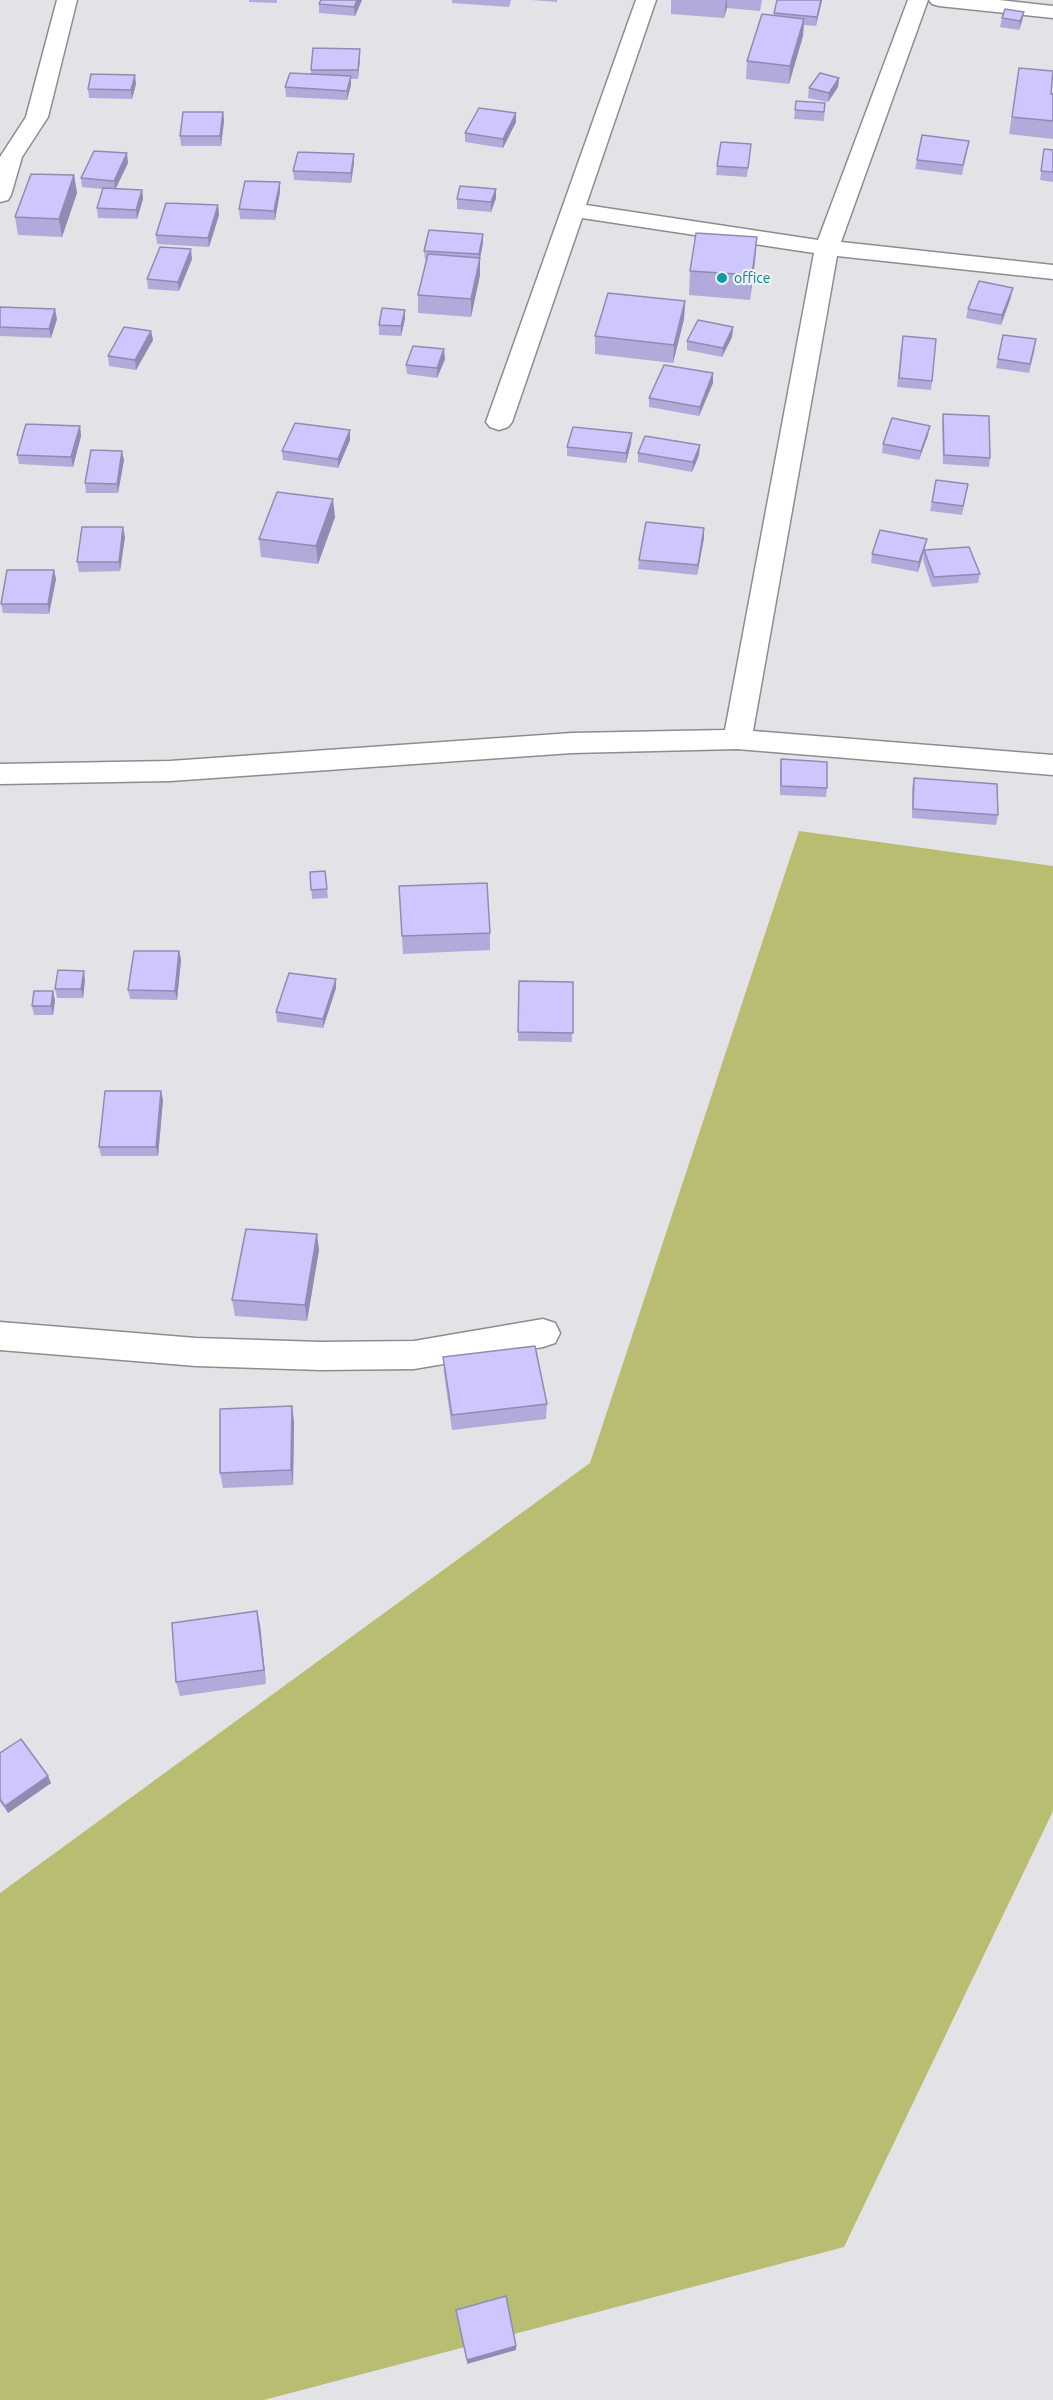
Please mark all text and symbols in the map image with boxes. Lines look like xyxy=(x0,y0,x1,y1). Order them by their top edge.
place label: office xyxy=(734,270,770,286)
marker: office xyxy=(715,271,729,285)

